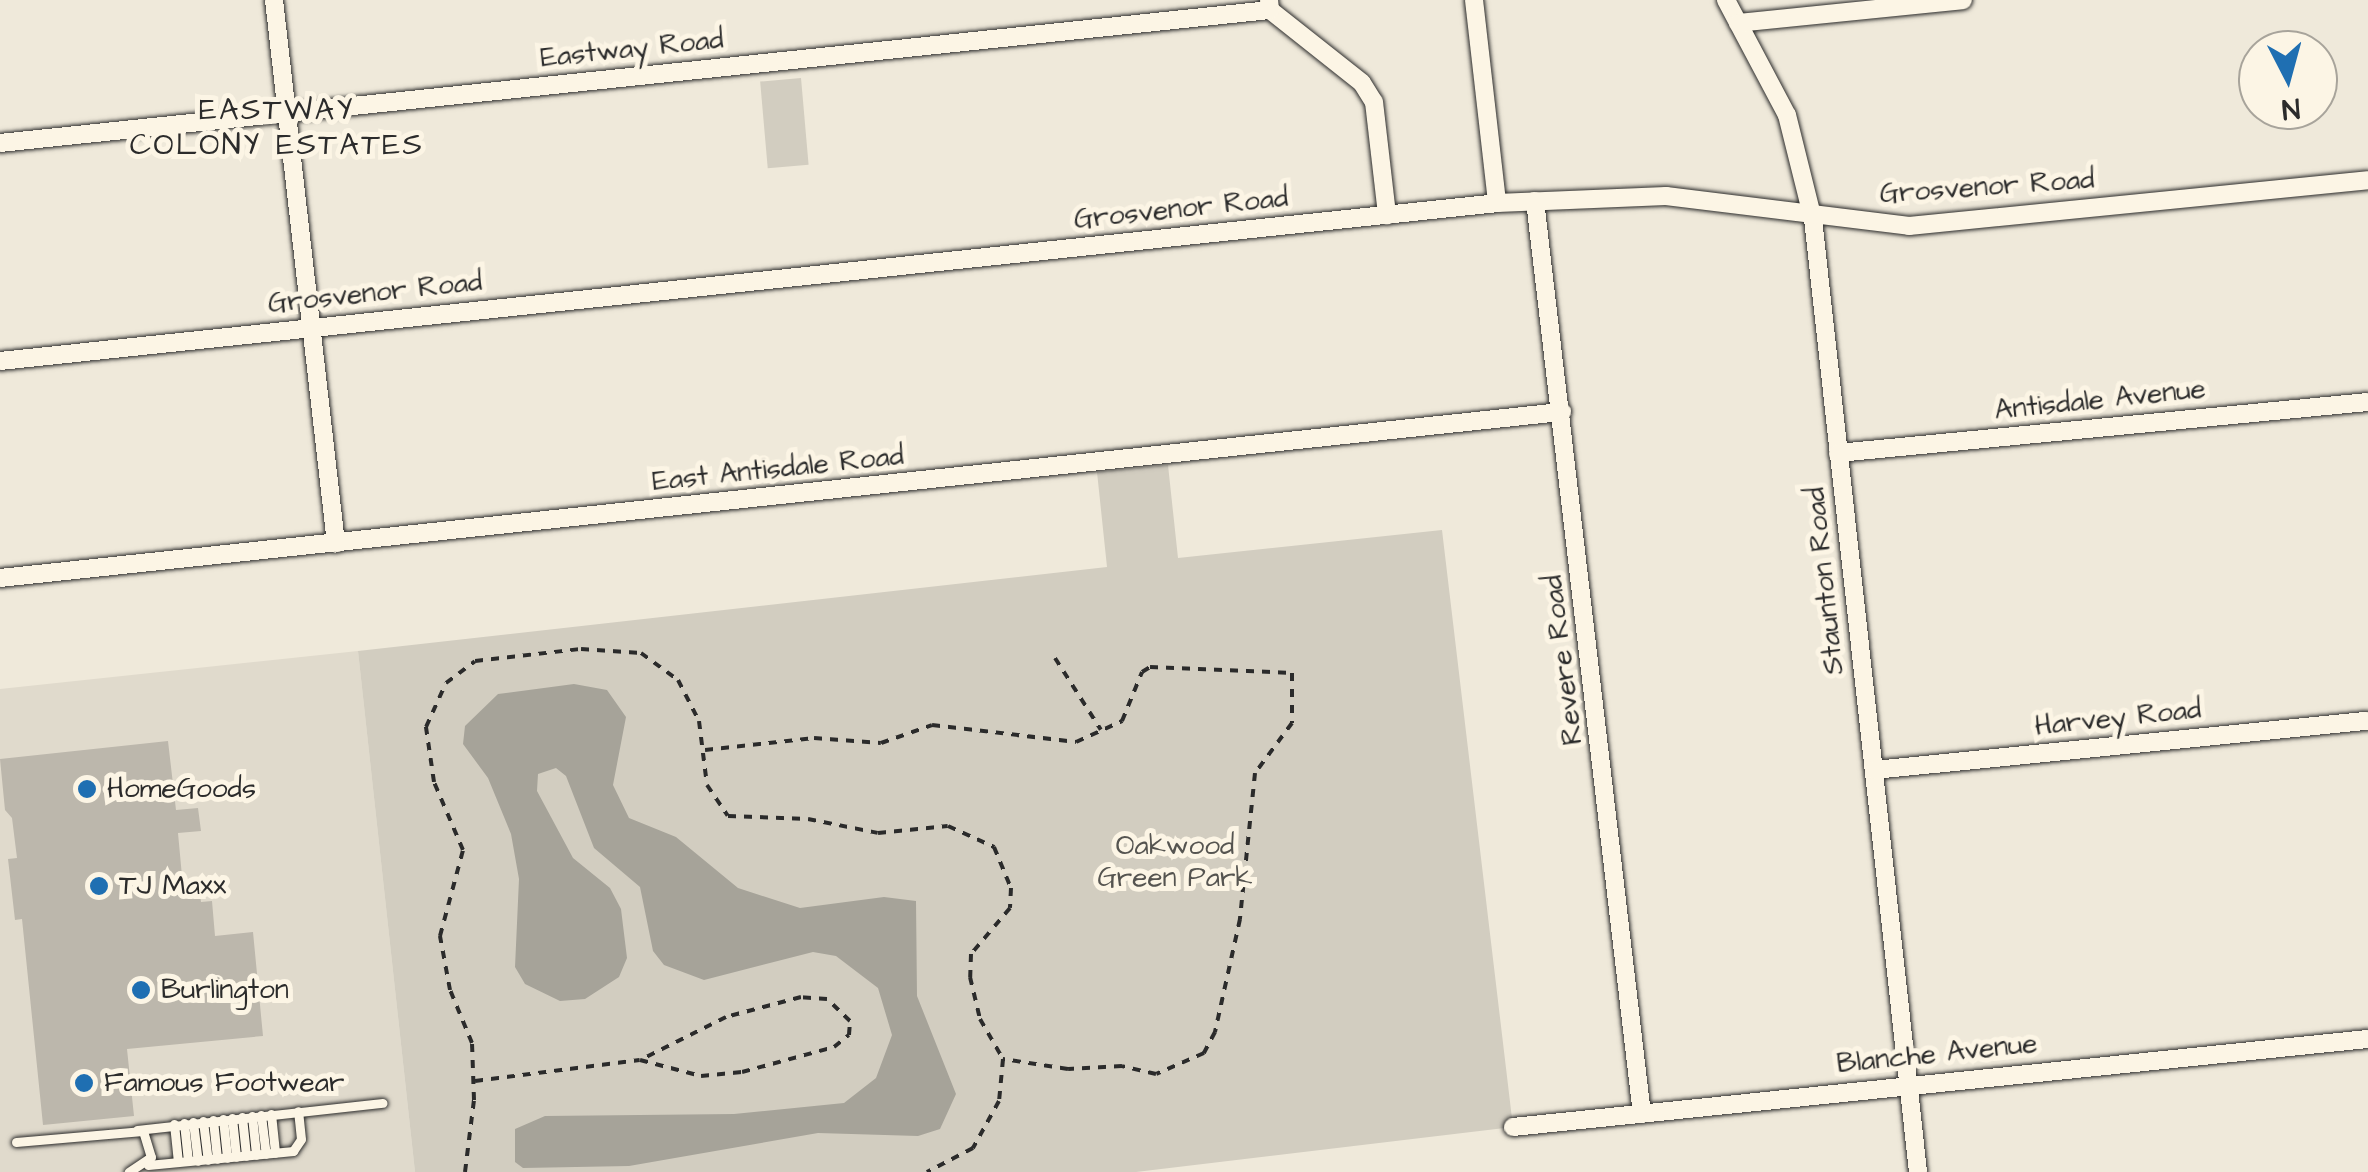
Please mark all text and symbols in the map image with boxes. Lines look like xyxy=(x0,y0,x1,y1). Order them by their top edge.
street label: Eastway Road xyxy=(539,23,725,75)
north arrow xyxy=(2238,30,2338,130)
text: N xyxy=(2280,88,2302,129)
district label: EASTWAY COLONY ESTATES xyxy=(130,92,424,162)
street label: Grosvenor Road xyxy=(1879,163,2095,211)
street label: Grosvenor Road xyxy=(1072,181,1290,237)
street label: Grosvenor Road xyxy=(266,265,484,321)
street label: Antisdale Avenue xyxy=(1993,372,2207,428)
street label: East Antisdale Road xyxy=(651,439,905,499)
street label: Staunton Road xyxy=(1798,486,1852,676)
street label: Revere Road xyxy=(1536,573,1590,747)
street label: Harvey Road xyxy=(2033,693,2203,743)
place label: HomeGoods xyxy=(107,772,256,806)
marker: HomeGoods xyxy=(76,778,98,800)
park label: Oakwood Green Park xyxy=(1097,829,1253,895)
place label: TJ Maxx xyxy=(119,869,226,903)
marker: TJ Maxx xyxy=(88,875,110,897)
place label: Burlington xyxy=(161,973,289,1007)
marker: Burlington xyxy=(130,979,152,1001)
street label: Blanche Avenue xyxy=(1835,1027,2039,1081)
place label: Famous Footwear xyxy=(104,1066,344,1100)
marker: Famous Footwear xyxy=(73,1072,95,1094)

